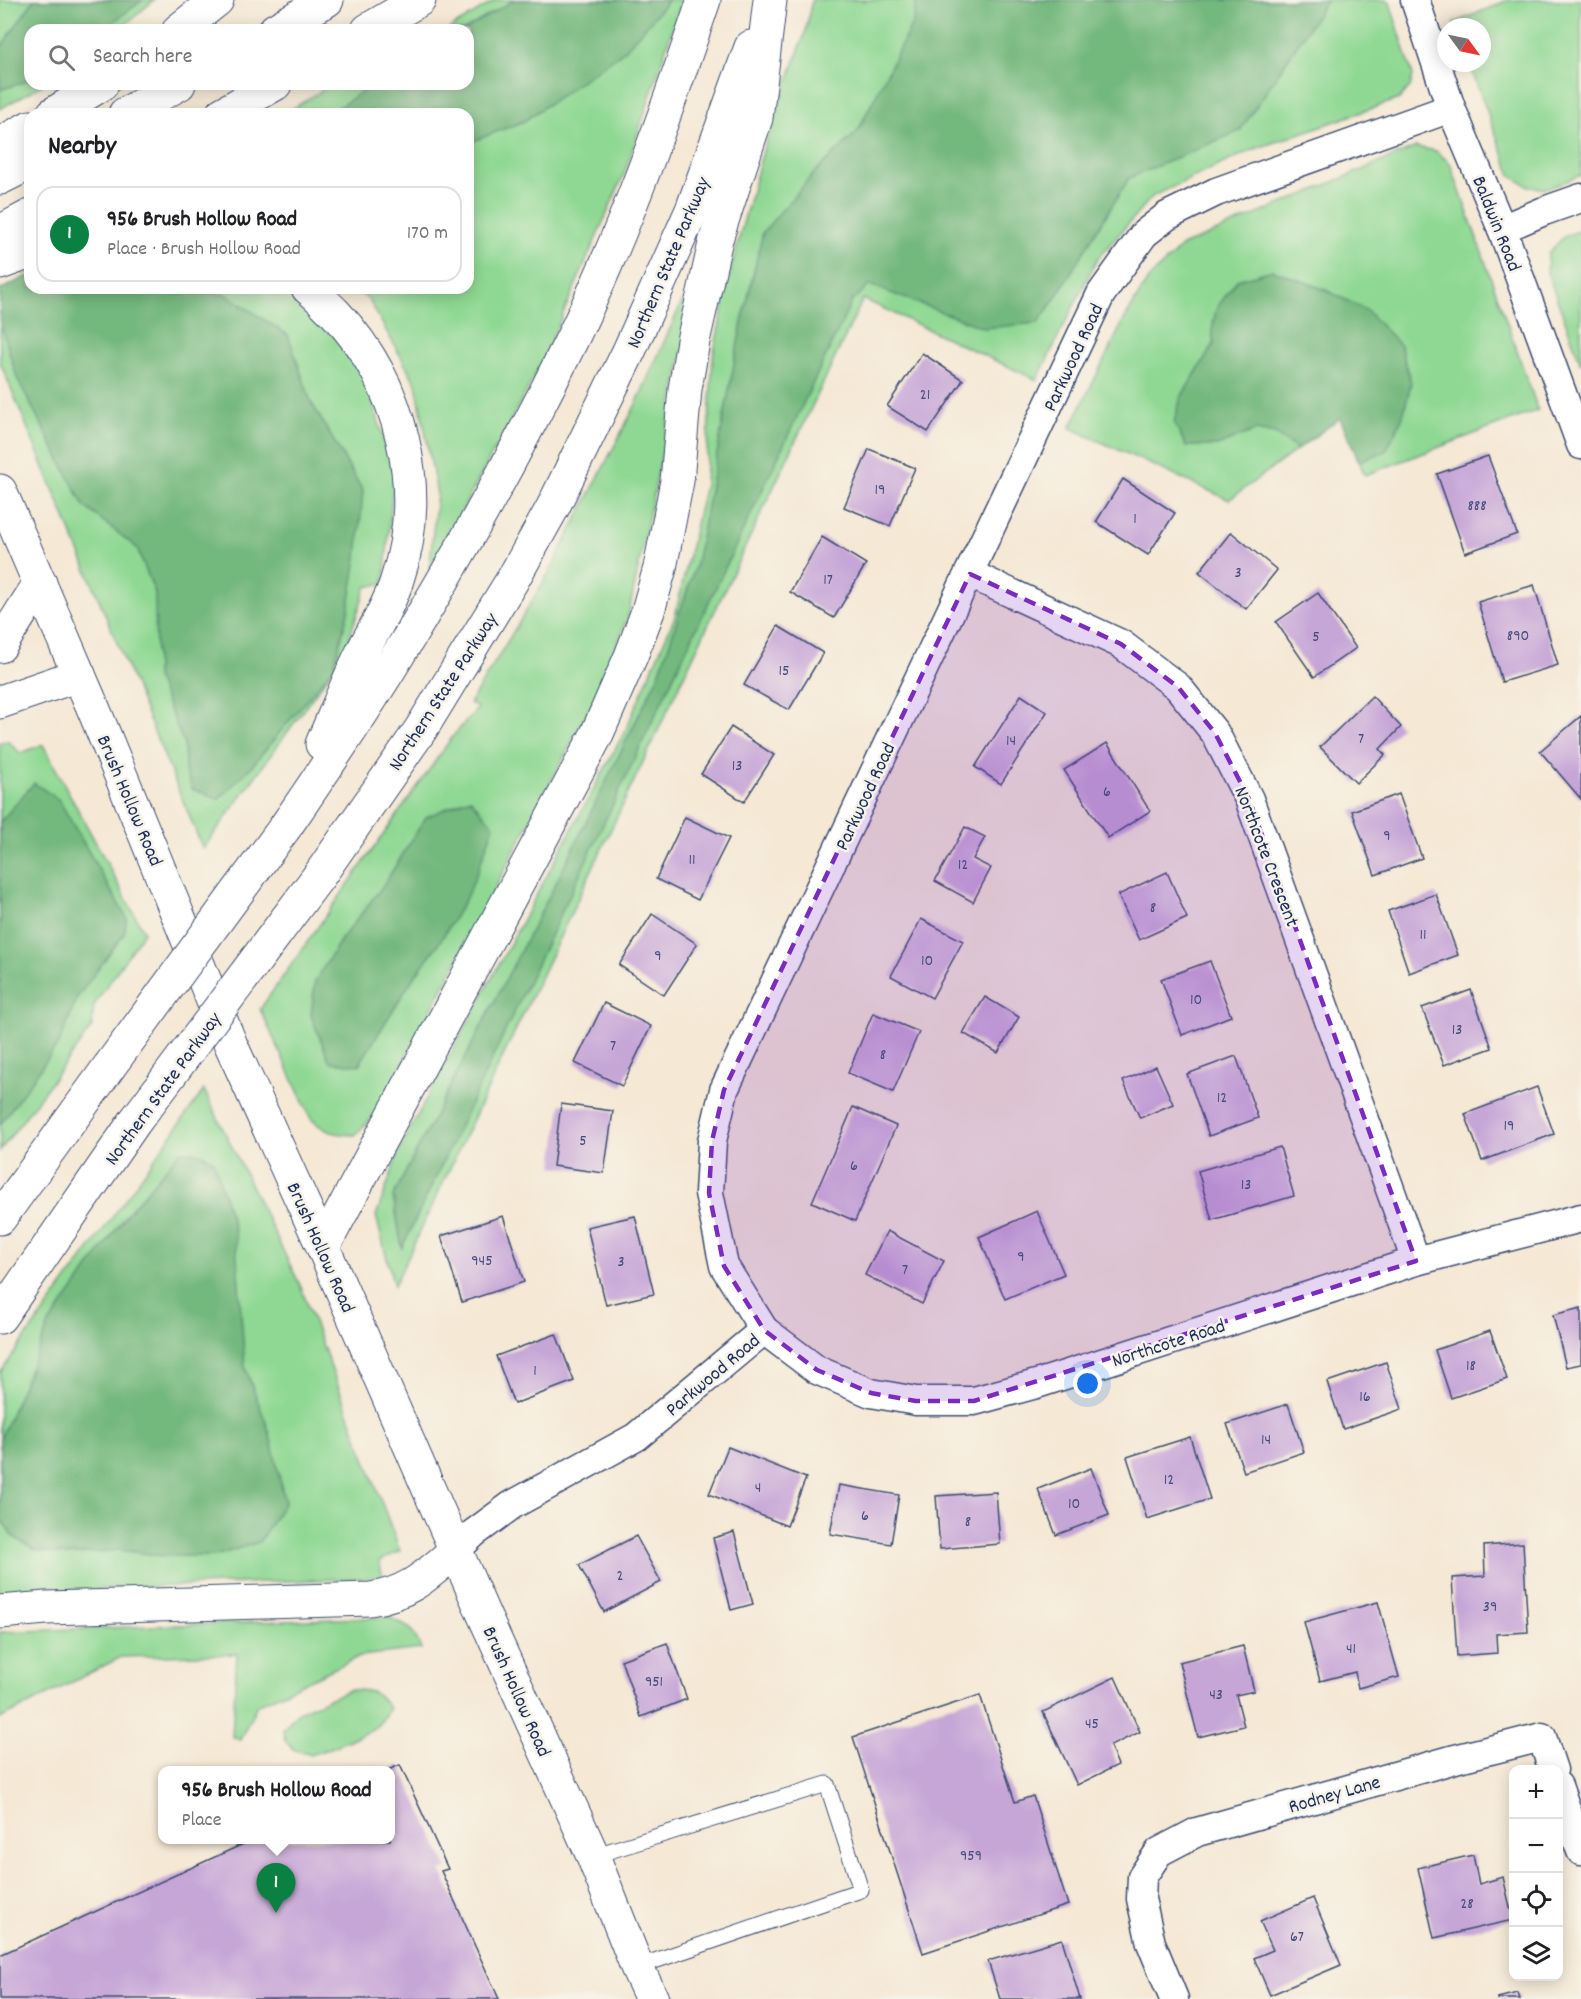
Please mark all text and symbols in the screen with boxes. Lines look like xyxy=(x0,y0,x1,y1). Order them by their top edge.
north arrow xyxy=(1437,18,1491,72)
search box xyxy=(24,24,474,90)
icon: search xyxy=(45,41,78,74)
text: Search here xyxy=(93,42,192,73)
text: Nearby xyxy=(48,129,116,166)
street label: Northern State Parkway xyxy=(621,172,719,353)
street label: Baldwin Road xyxy=(1463,172,1527,276)
text: 956 Brush Hollow Road xyxy=(107,205,297,236)
text: 1 xyxy=(67,220,72,248)
text: 170 m xyxy=(407,220,448,248)
text: Place · Brush Hollow Road xyxy=(107,236,301,264)
street label: Parkwood Road xyxy=(1037,300,1112,417)
house number: 21 xyxy=(920,384,930,407)
house number: 19 xyxy=(875,479,885,502)
house number: 888 xyxy=(1467,495,1487,518)
house number: 1 xyxy=(1133,508,1137,531)
house number: 3 xyxy=(1234,562,1242,585)
house number: 17 xyxy=(823,569,833,592)
street label: Northern State Parkway xyxy=(383,607,507,777)
house number: 890 xyxy=(1507,625,1529,648)
house number: 5 xyxy=(1312,626,1320,649)
house number: 15 xyxy=(779,660,789,683)
house number: 7 xyxy=(1358,728,1364,751)
house number: 14 xyxy=(1006,730,1016,753)
street label: Brush Hollow Road xyxy=(88,731,168,871)
street label: Parkwood Road xyxy=(829,739,904,856)
house number: 13 xyxy=(732,755,742,778)
house number: 6 xyxy=(1103,781,1111,804)
street label: Northcote Crescent xyxy=(1226,783,1305,931)
house number: 9 xyxy=(1383,825,1391,848)
house number: 11 xyxy=(688,849,696,872)
house number: 12 xyxy=(958,854,968,877)
house number: 8 xyxy=(1150,897,1156,920)
house number: 11 xyxy=(1419,924,1427,947)
house number: 9 xyxy=(654,945,662,968)
house number: 10 xyxy=(921,950,933,973)
house number: 10 xyxy=(1190,989,1202,1012)
street label: Northern State Parkway xyxy=(99,1007,230,1172)
house number: 13 xyxy=(1452,1019,1462,1042)
house number: 7 xyxy=(610,1035,616,1058)
house number: 8 xyxy=(880,1044,886,1067)
house number: 12 xyxy=(1217,1087,1227,1110)
house number: 19 xyxy=(1504,1115,1514,1138)
house number: 5 xyxy=(579,1130,587,1153)
house number: 6 xyxy=(850,1155,858,1178)
house number: 13 xyxy=(1241,1174,1251,1197)
street label: Brush Hollow Road xyxy=(278,1179,361,1318)
house number: 9 xyxy=(1017,1246,1025,1269)
house number: 945 xyxy=(471,1250,493,1273)
house number: 3 xyxy=(617,1251,625,1274)
house number: 7 xyxy=(902,1259,908,1282)
street label: Northcote Road xyxy=(1109,1313,1229,1376)
street label: Parkwood Road xyxy=(660,1328,767,1424)
house number: 18 xyxy=(1466,1355,1476,1378)
house number: 1 xyxy=(533,1360,537,1383)
your location xyxy=(1073,1369,1102,1398)
house number: 16 xyxy=(1359,1386,1371,1409)
house number: 14 xyxy=(1261,1429,1271,1452)
house number: 12 xyxy=(1164,1469,1174,1492)
house number: 4 xyxy=(755,1477,761,1500)
house number: 10 xyxy=(1068,1493,1080,1516)
house number: 6 xyxy=(861,1505,869,1528)
house number: 8 xyxy=(965,1511,971,1534)
house number: 2 xyxy=(617,1565,624,1588)
house number: 39 xyxy=(1483,1596,1497,1619)
street label: Brush Hollow Road xyxy=(474,1623,557,1762)
house number: 41 xyxy=(1346,1638,1356,1661)
house number: 951 xyxy=(645,1671,663,1694)
house number: 43 xyxy=(1209,1684,1223,1707)
house number: 45 xyxy=(1085,1713,1099,1736)
map controls xyxy=(1509,1765,1563,1981)
button: + xyxy=(1509,1765,1563,1819)
popup xyxy=(158,1766,395,1844)
street label: Rodney Lane xyxy=(1286,1769,1384,1822)
text: 956 Brush Hollow Road xyxy=(181,1776,372,1807)
text: Place xyxy=(181,1807,221,1835)
button: − xyxy=(1509,1819,1563,1873)
house number: 959 xyxy=(960,1845,982,1868)
pin: 1 xyxy=(256,1864,296,1913)
button: locate xyxy=(1509,1873,1563,1927)
house number: 28 xyxy=(1460,1893,1474,1916)
house number: 67 xyxy=(1290,1926,1304,1949)
button: layers xyxy=(1509,1927,1563,1981)

